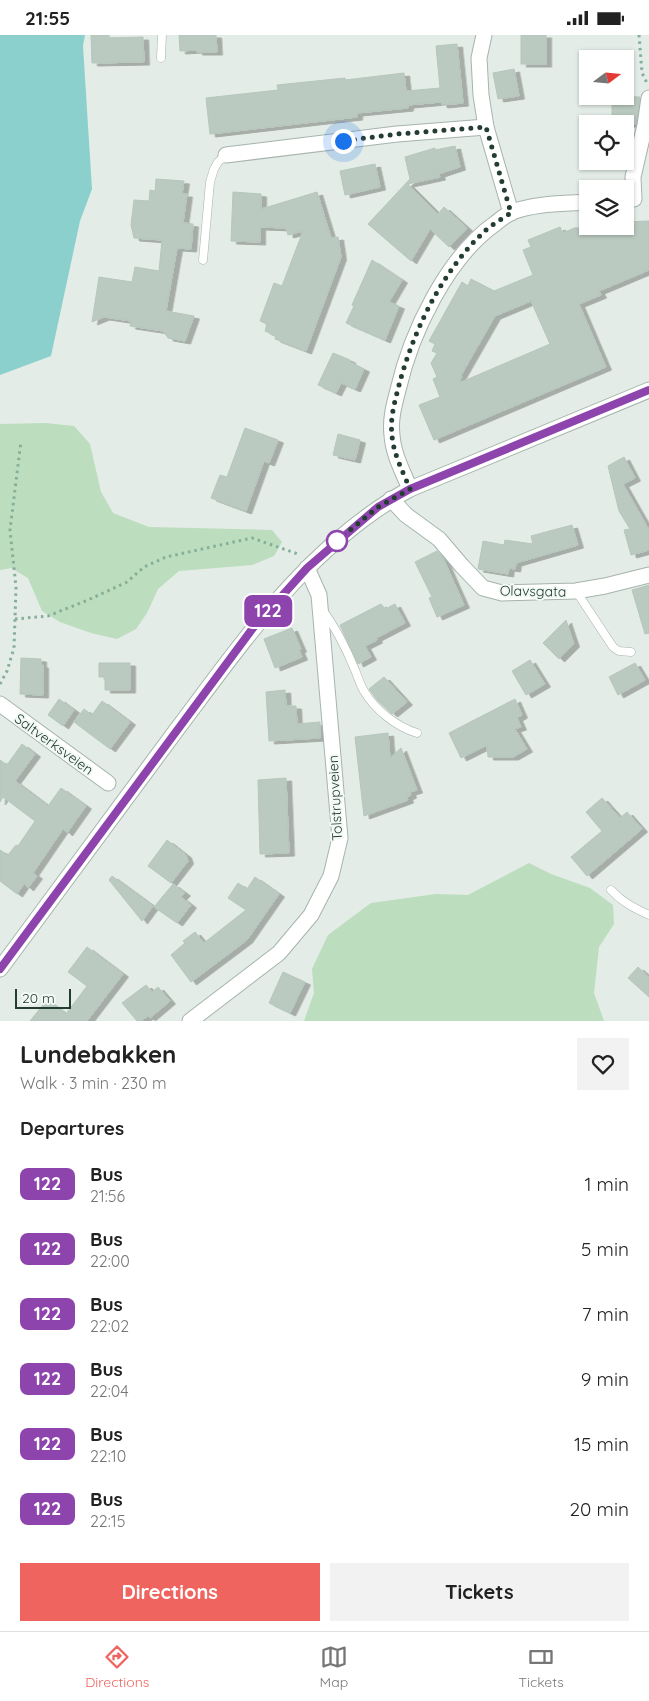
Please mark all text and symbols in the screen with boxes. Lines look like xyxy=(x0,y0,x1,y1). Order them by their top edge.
text: 21:55 xyxy=(25,6,70,30)
north arrow xyxy=(579,50,634,105)
map controls xyxy=(579,50,634,235)
button: locate xyxy=(579,115,634,170)
your location xyxy=(331,129,356,154)
button: layers xyxy=(579,180,634,235)
unlabelled marker xyxy=(326,530,348,552)
street label: Olavsgata xyxy=(500,581,566,601)
line badge: 122 xyxy=(239,595,297,627)
text: 122 xyxy=(254,599,282,622)
street label: Saltverksveien xyxy=(11,709,97,779)
street label: Tolstrupveien xyxy=(324,755,346,841)
scale bar xyxy=(15,986,71,1009)
text: 20 m xyxy=(22,989,55,1007)
button: heart xyxy=(577,1038,629,1090)
text: Lundebakken xyxy=(20,1039,176,1069)
text: Walk · 3 min · 230 m xyxy=(20,1073,167,1093)
text: Departures xyxy=(20,1116,124,1140)
text: Bus xyxy=(90,1162,123,1186)
text: 122 xyxy=(34,1172,61,1195)
text: 1 min xyxy=(584,1172,629,1196)
text: 21:56 xyxy=(90,1186,125,1206)
text: Bus xyxy=(90,1227,123,1251)
text: 122 xyxy=(34,1237,61,1260)
text: 5 min xyxy=(581,1237,629,1261)
text: 22:00 xyxy=(90,1251,130,1271)
text: Bus xyxy=(90,1292,123,1316)
text: 122 xyxy=(34,1302,61,1325)
text: 7 min xyxy=(582,1302,629,1326)
text: 22:02 xyxy=(90,1316,129,1336)
text: Bus xyxy=(90,1357,123,1381)
text: 122 xyxy=(34,1367,61,1390)
text: 9 min xyxy=(581,1367,629,1391)
text: 22:04 xyxy=(90,1381,129,1401)
text: Bus xyxy=(90,1422,123,1446)
text: 122 xyxy=(34,1432,61,1455)
text: 15 min xyxy=(574,1432,629,1456)
text: 22:10 xyxy=(90,1446,126,1466)
text: Bus xyxy=(90,1487,123,1511)
text: 122 xyxy=(34,1497,61,1520)
text: 20 min xyxy=(570,1497,629,1521)
text: 22:15 xyxy=(90,1511,125,1531)
button: Directions xyxy=(20,1563,320,1621)
button: Tickets xyxy=(330,1563,629,1621)
tab: Directions xyxy=(85,1643,149,1691)
tab: Map xyxy=(320,1643,348,1691)
tab: Tickets xyxy=(518,1643,564,1691)

